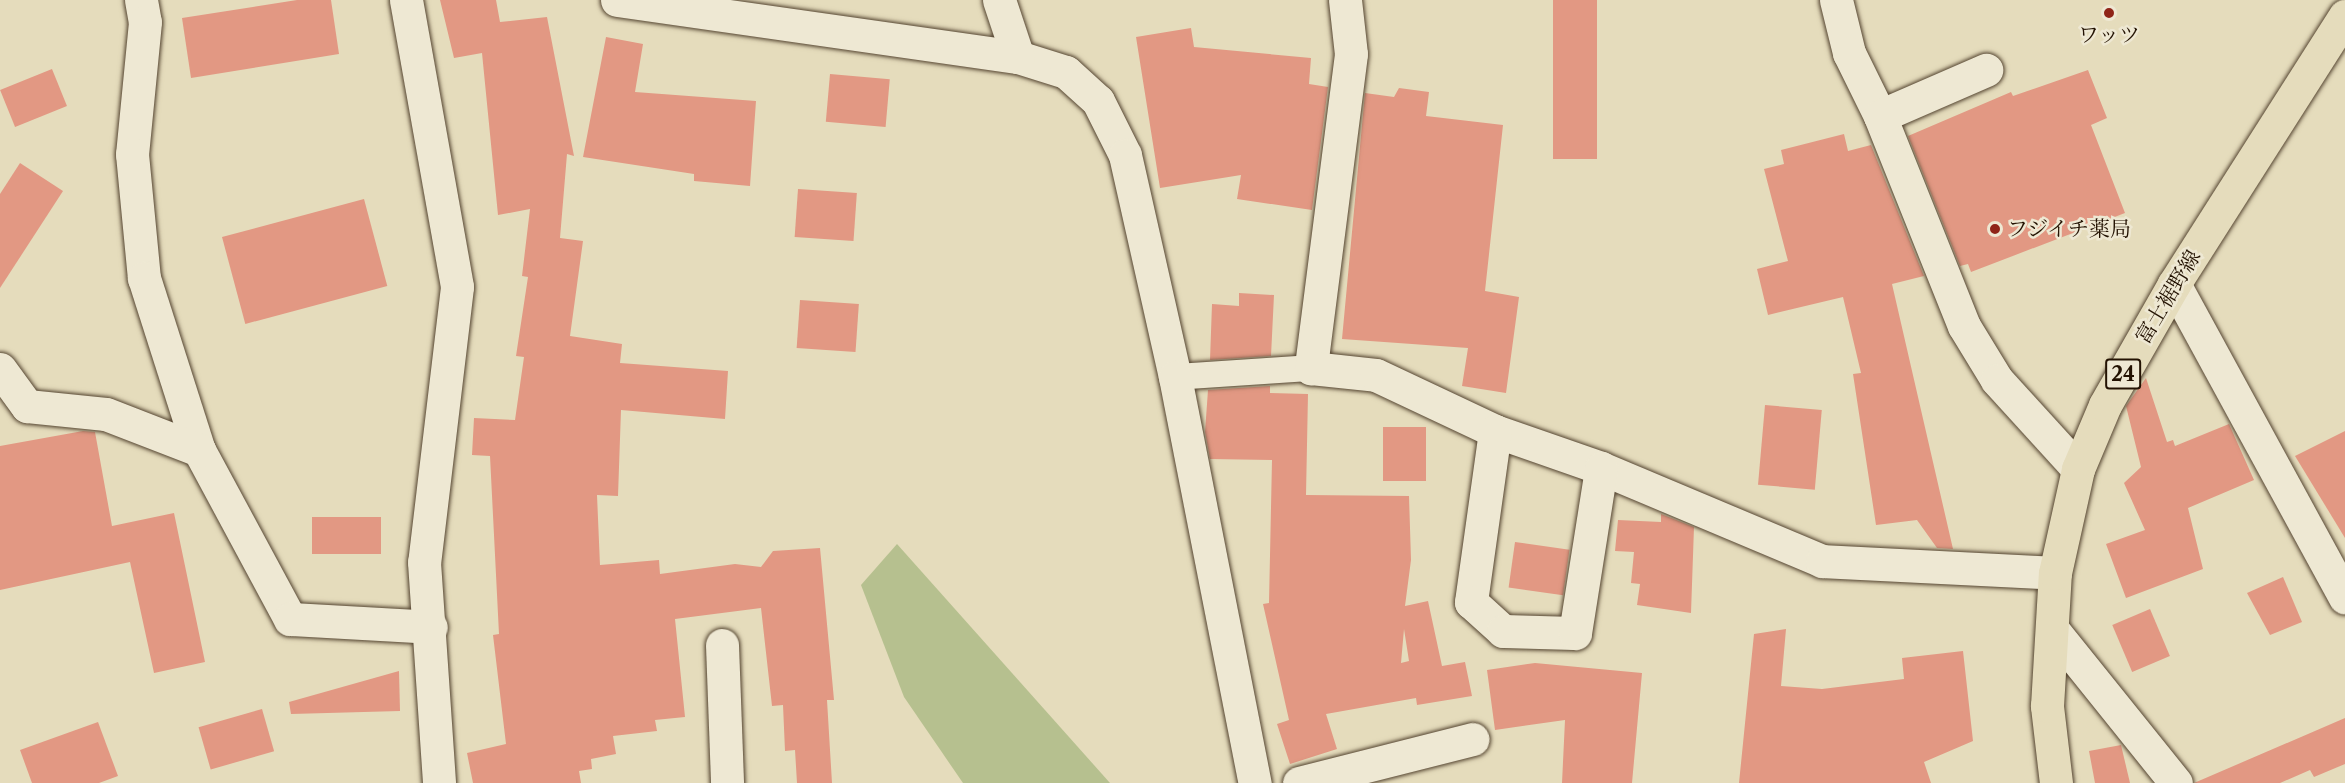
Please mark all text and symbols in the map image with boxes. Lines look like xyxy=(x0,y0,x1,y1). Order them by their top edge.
marker: ワッツ xyxy=(2102,6,2116,20)
place label: ワッツ xyxy=(2078,22,2140,48)
place label: フジイチ薬局 xyxy=(2007,216,2133,242)
marker: フジイチ薬局 xyxy=(1988,222,2002,236)
street label: 富士裾野線 xyxy=(2130,246,2206,348)
road number: 24 xyxy=(2105,357,2141,391)

